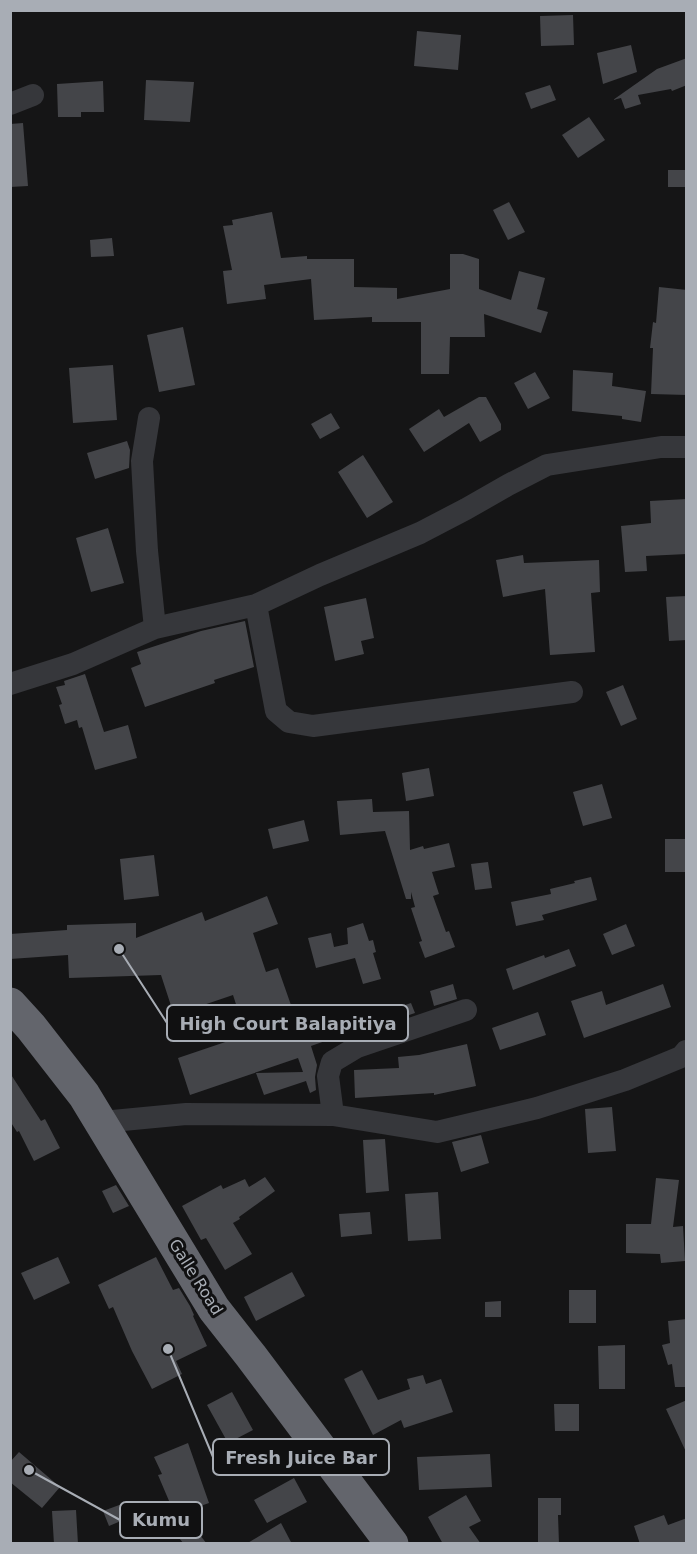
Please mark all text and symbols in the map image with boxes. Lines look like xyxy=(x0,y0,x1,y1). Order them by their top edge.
callout: High Court Balapitiya xyxy=(167,1005,408,1041)
text: High Court Balapitiya xyxy=(179,1013,397,1034)
street label: Galle Road xyxy=(165,1235,227,1319)
callout: Fresh Juice Bar xyxy=(213,1439,389,1475)
text: Fresh Juice Bar xyxy=(225,1447,377,1468)
callout: Kumu xyxy=(120,1502,202,1538)
text: Kumu xyxy=(132,1509,190,1530)

